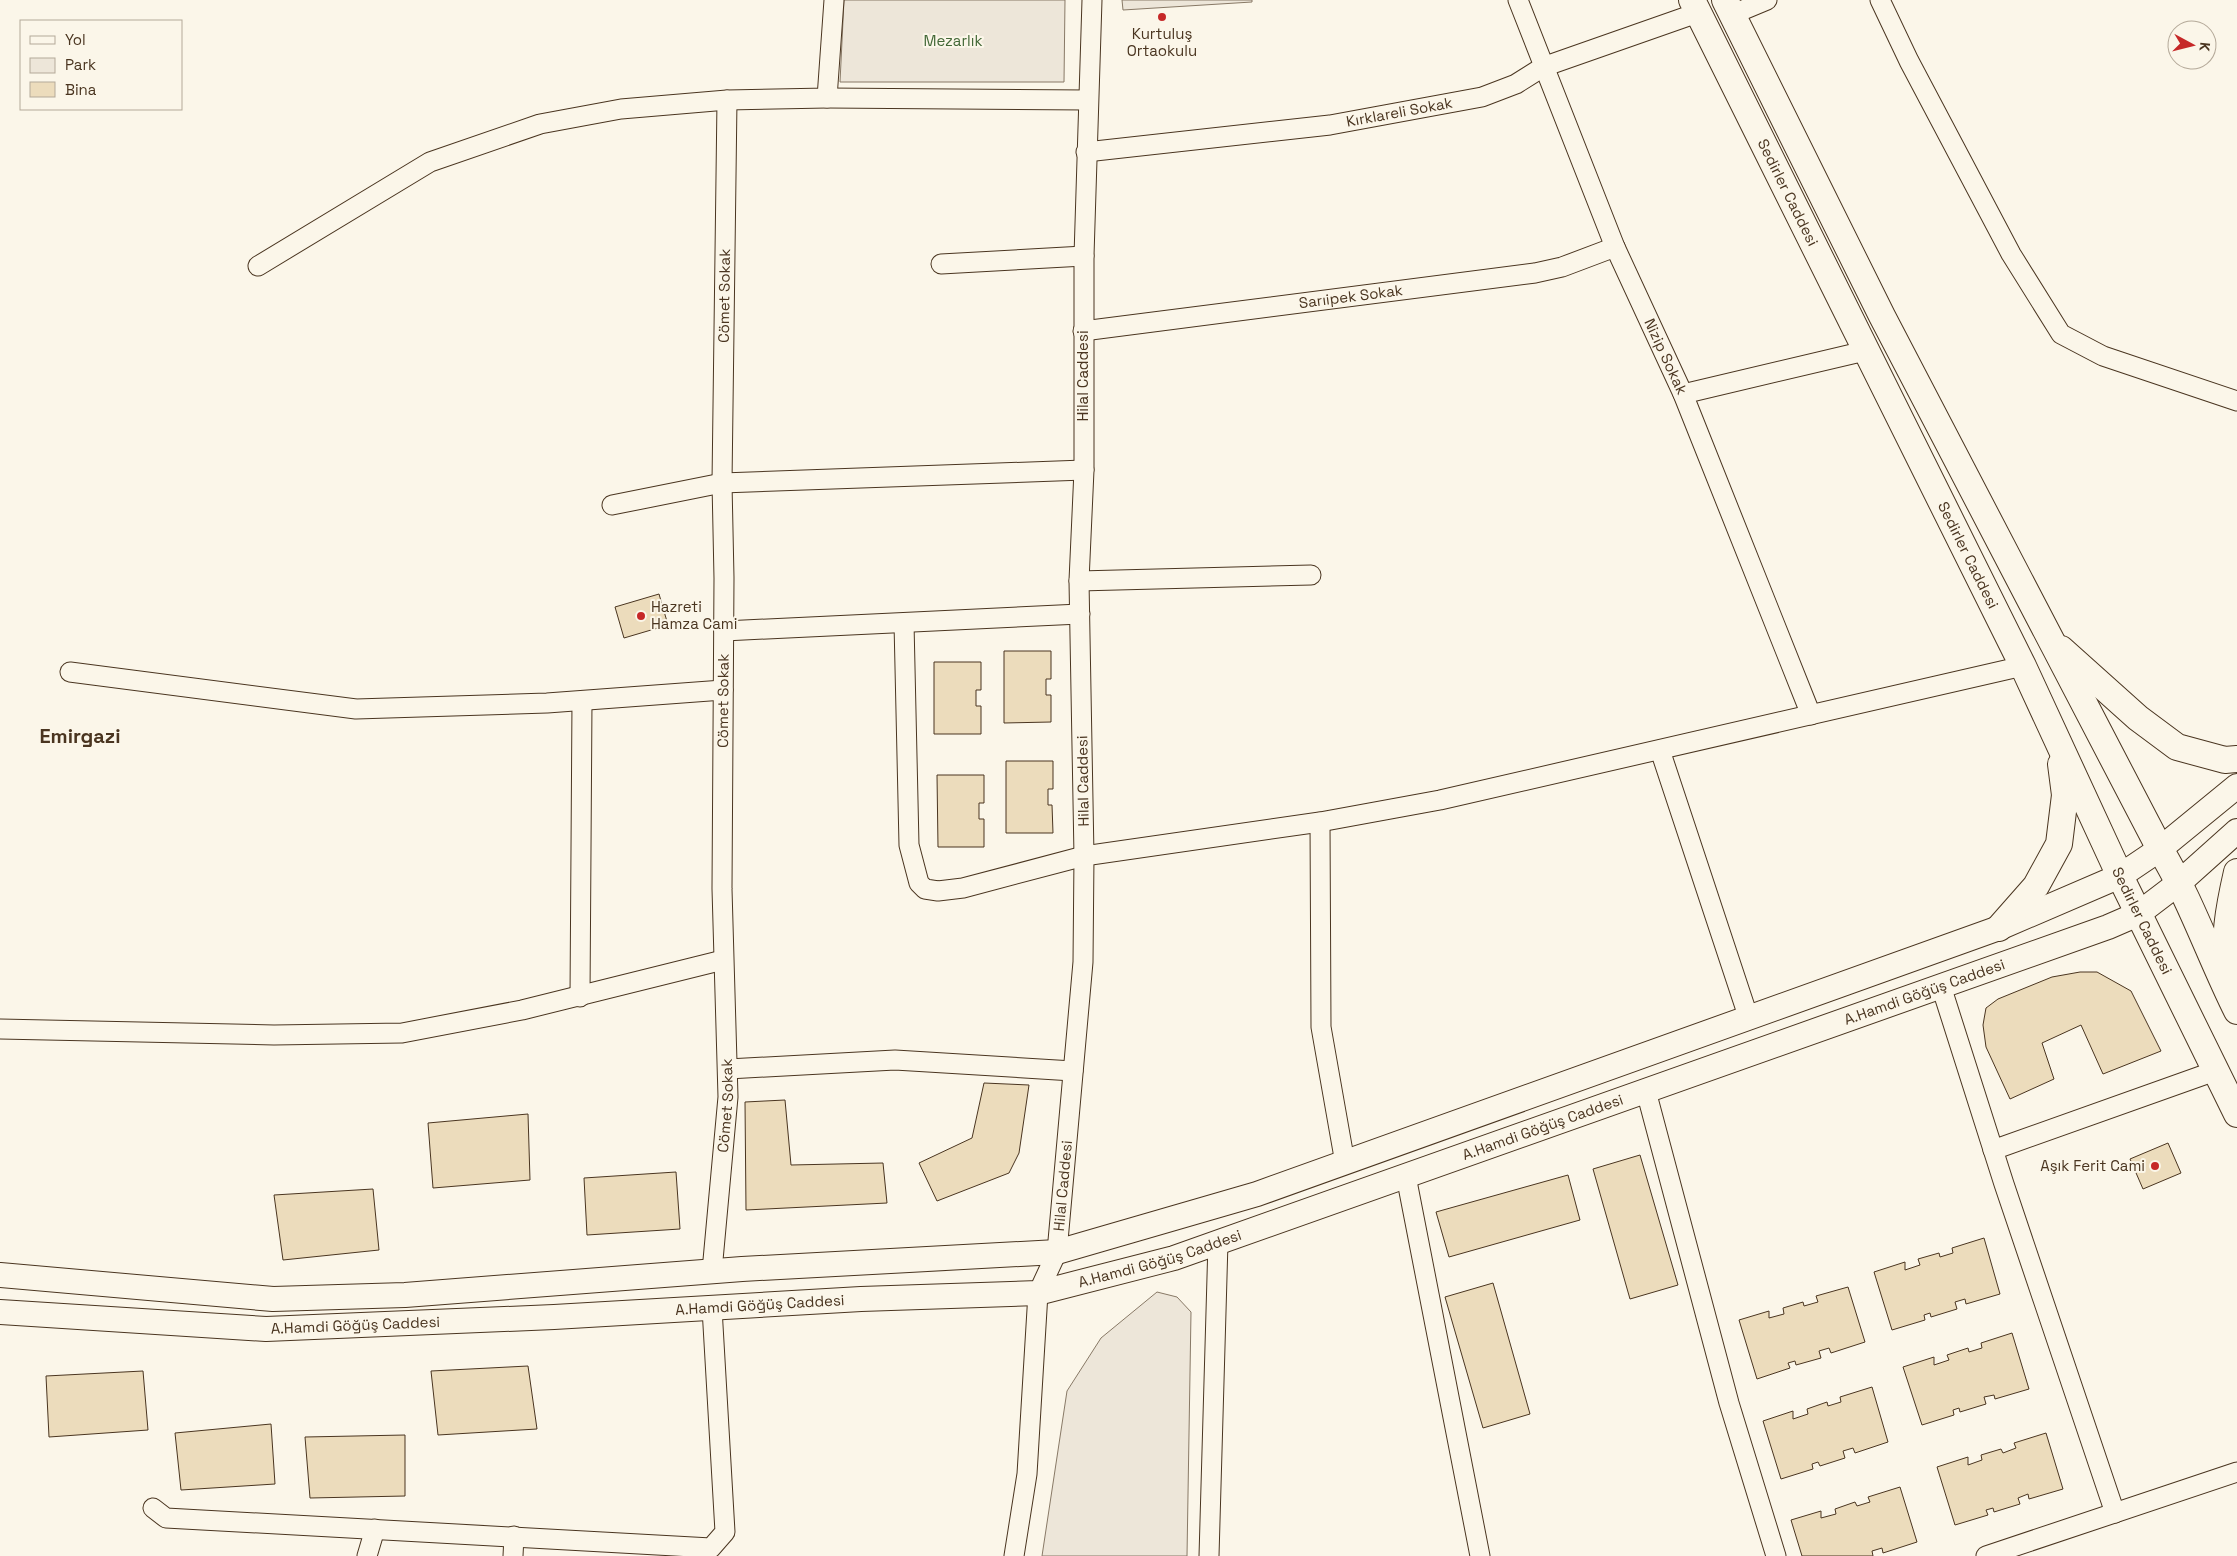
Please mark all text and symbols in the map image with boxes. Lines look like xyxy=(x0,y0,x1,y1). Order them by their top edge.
marker: Kurtuluş Ortaokulu xyxy=(1156,11,1168,23)
legend xyxy=(20,20,182,110)
north arrow xyxy=(2167,20,2217,70)
place label: Kurtuluş Ortaokulu xyxy=(1127,24,1197,60)
text: Yol xyxy=(65,30,86,49)
park label: Mezarlık xyxy=(923,31,983,50)
text: K xyxy=(2195,41,2214,52)
text: Park xyxy=(65,55,96,74)
text: Bina xyxy=(65,80,97,99)
street label: Kırklareli Sokak xyxy=(1345,93,1454,131)
street label: Sedirler Caddesi xyxy=(1754,136,1823,249)
street label: Cömet Sokak xyxy=(714,249,734,343)
street label: Sarıipek Sokak xyxy=(1298,280,1404,312)
street label: Nizip Sokak xyxy=(1640,315,1692,397)
street label: Hilal Caddesi xyxy=(1073,330,1092,422)
street label: Sedirler Caddesi xyxy=(1934,498,2003,612)
place label: Hazreti Hamza Cami xyxy=(651,597,737,633)
marker: Hazreti Hamza Cami xyxy=(635,610,647,622)
street label: Cömet Sokak xyxy=(713,654,733,748)
district label: Emirgazi xyxy=(39,723,121,749)
street label: Hilal Caddesi xyxy=(1072,735,1093,827)
street label: Sedirler Caddesi xyxy=(2108,864,2177,977)
street label: A.Hamdi Göğüş Caddesi xyxy=(1841,954,2007,1029)
street label: Cömet Sokak xyxy=(713,1058,737,1153)
street label: A.Hamdi Göğüş Caddesi xyxy=(1459,1090,1626,1164)
street label: Hilal Caddesi xyxy=(1049,1139,1076,1232)
place label: Aşık Ferit Cami xyxy=(2040,1156,2145,1175)
marker: Aşık Ferit Cami xyxy=(2149,1160,2161,1172)
street label: A.Hamdi Göğüş Caddesi xyxy=(1076,1225,1244,1291)
street label: A.Hamdi Göğüş Caddesi xyxy=(675,1290,845,1319)
street label: A.Hamdi Göğüş Caddesi xyxy=(270,1312,440,1338)

